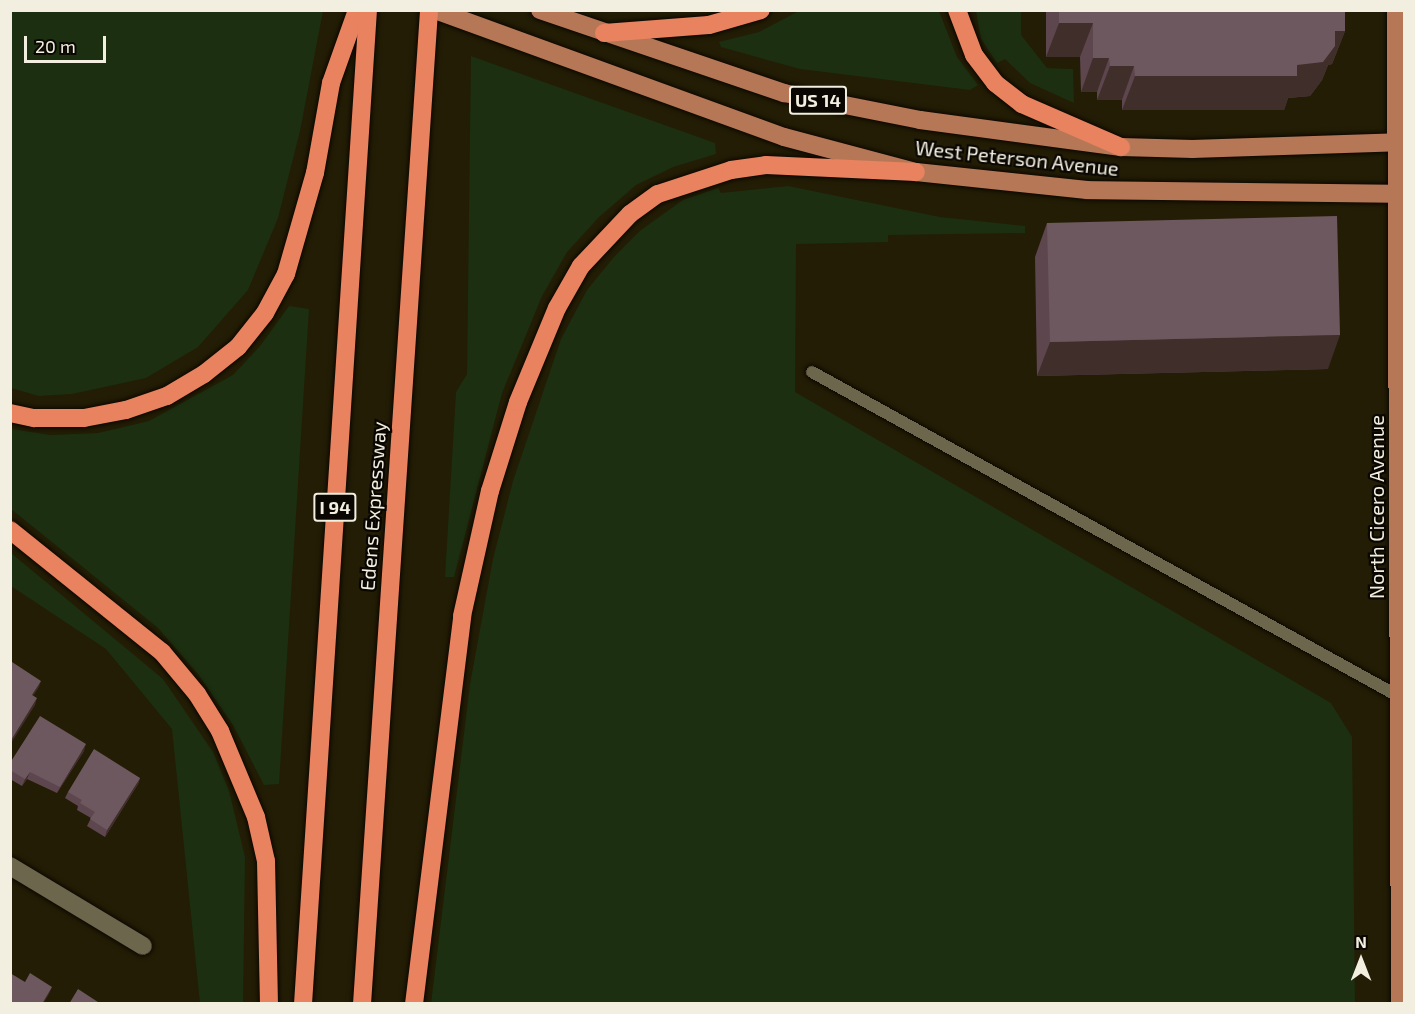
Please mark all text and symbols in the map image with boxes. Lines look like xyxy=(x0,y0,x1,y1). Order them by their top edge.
scale bar xyxy=(27,24,110,62)
text: 20 m xyxy=(35,35,76,57)
road number: US 14 xyxy=(788,85,848,115)
street label: West Peterson Avenue xyxy=(914,135,1120,181)
street label: North Cicero Avenue xyxy=(1364,415,1388,599)
street label: Edens Expressway xyxy=(355,420,391,592)
road number: I 94 xyxy=(312,492,358,522)
north arrow xyxy=(1331,930,1391,990)
text: N xyxy=(1355,932,1367,951)

